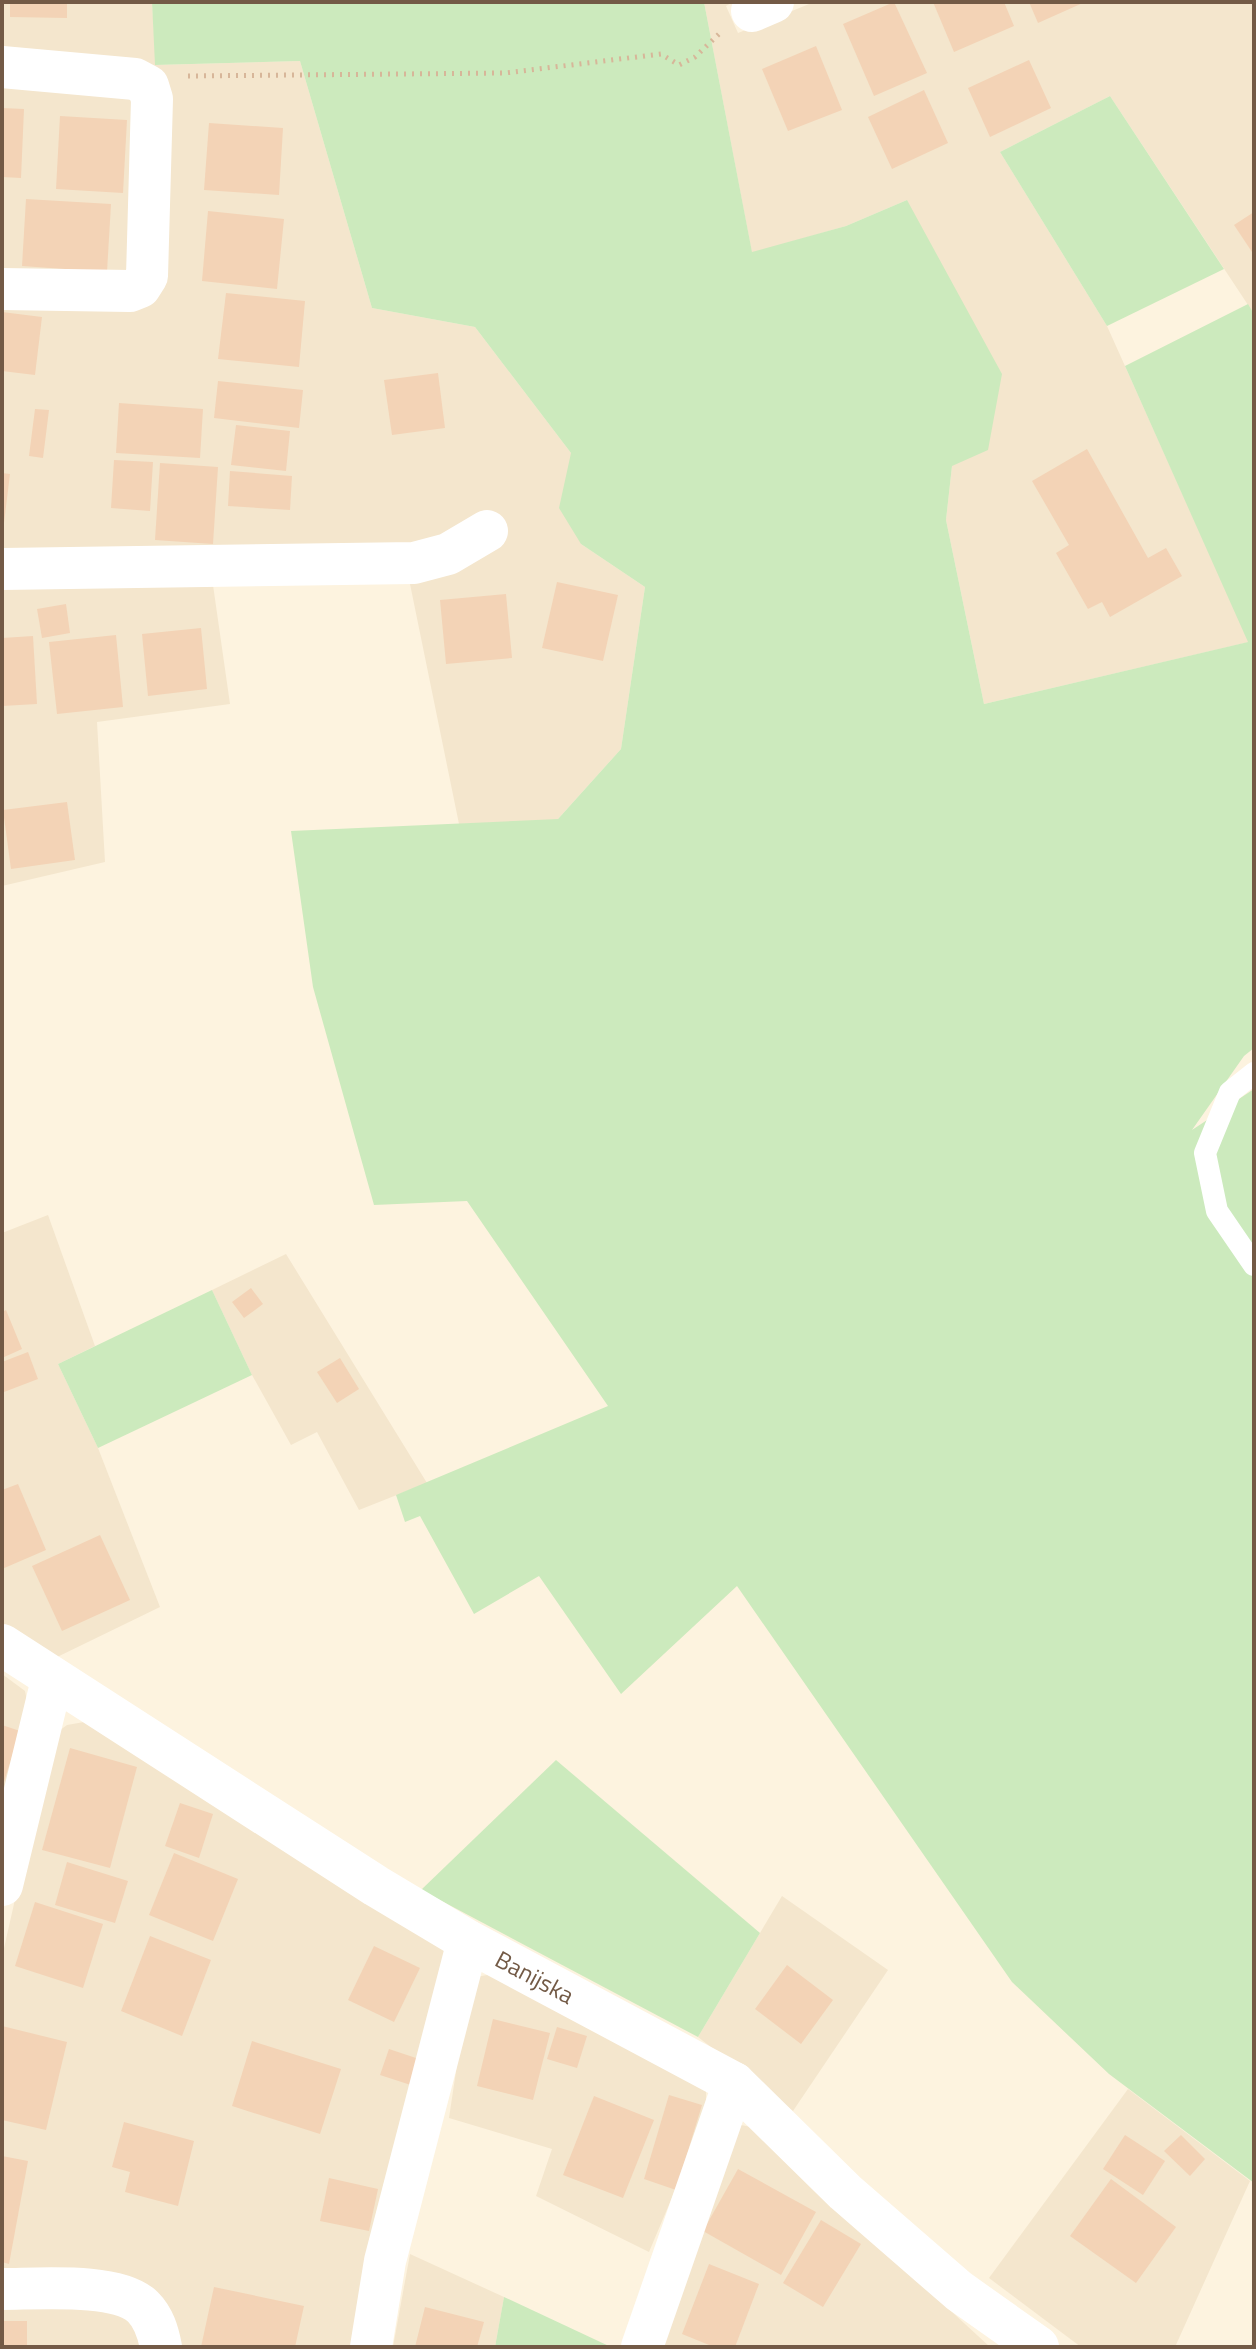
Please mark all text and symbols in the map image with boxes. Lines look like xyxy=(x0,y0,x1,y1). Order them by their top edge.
street label: Banijska xyxy=(489,1941,581,2013)

